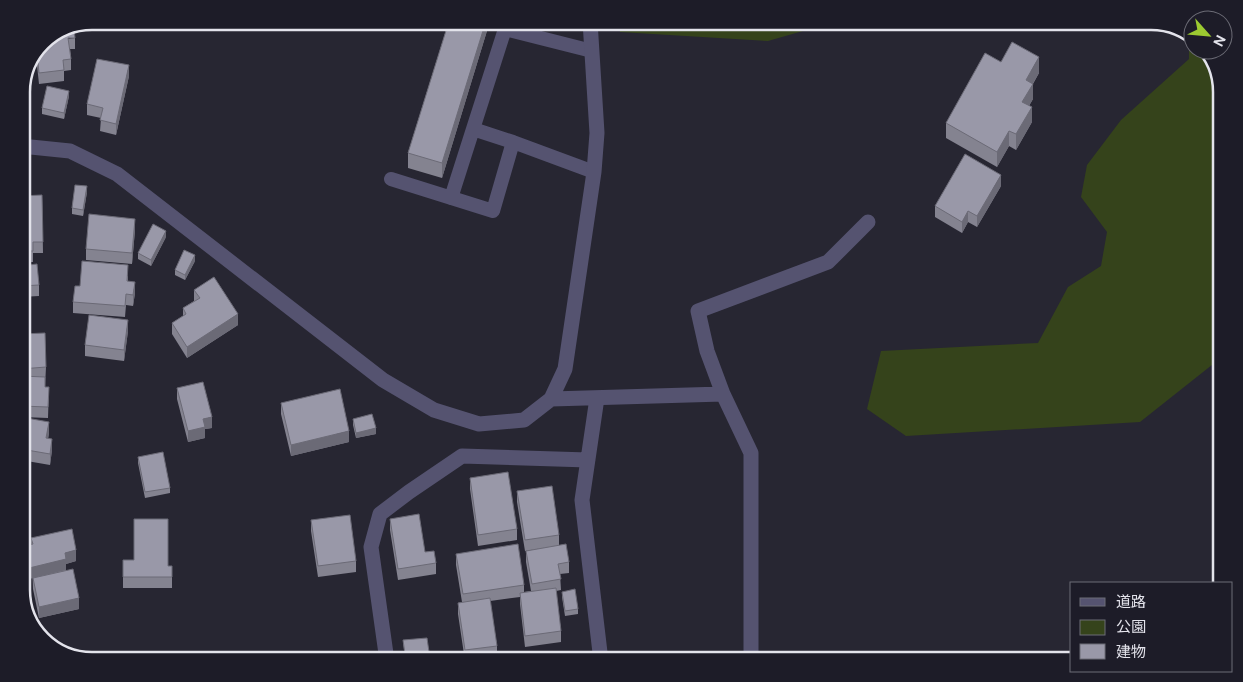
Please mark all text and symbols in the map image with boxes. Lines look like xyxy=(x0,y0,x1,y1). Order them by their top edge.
north arrow xyxy=(1183,10,1233,60)
text: N xyxy=(1209,32,1230,50)
legend xyxy=(1070,582,1233,672)
text: 道路 xyxy=(1116,592,1146,612)
text: 公園 xyxy=(1116,617,1146,637)
text: 建物 xyxy=(1116,642,1146,662)

